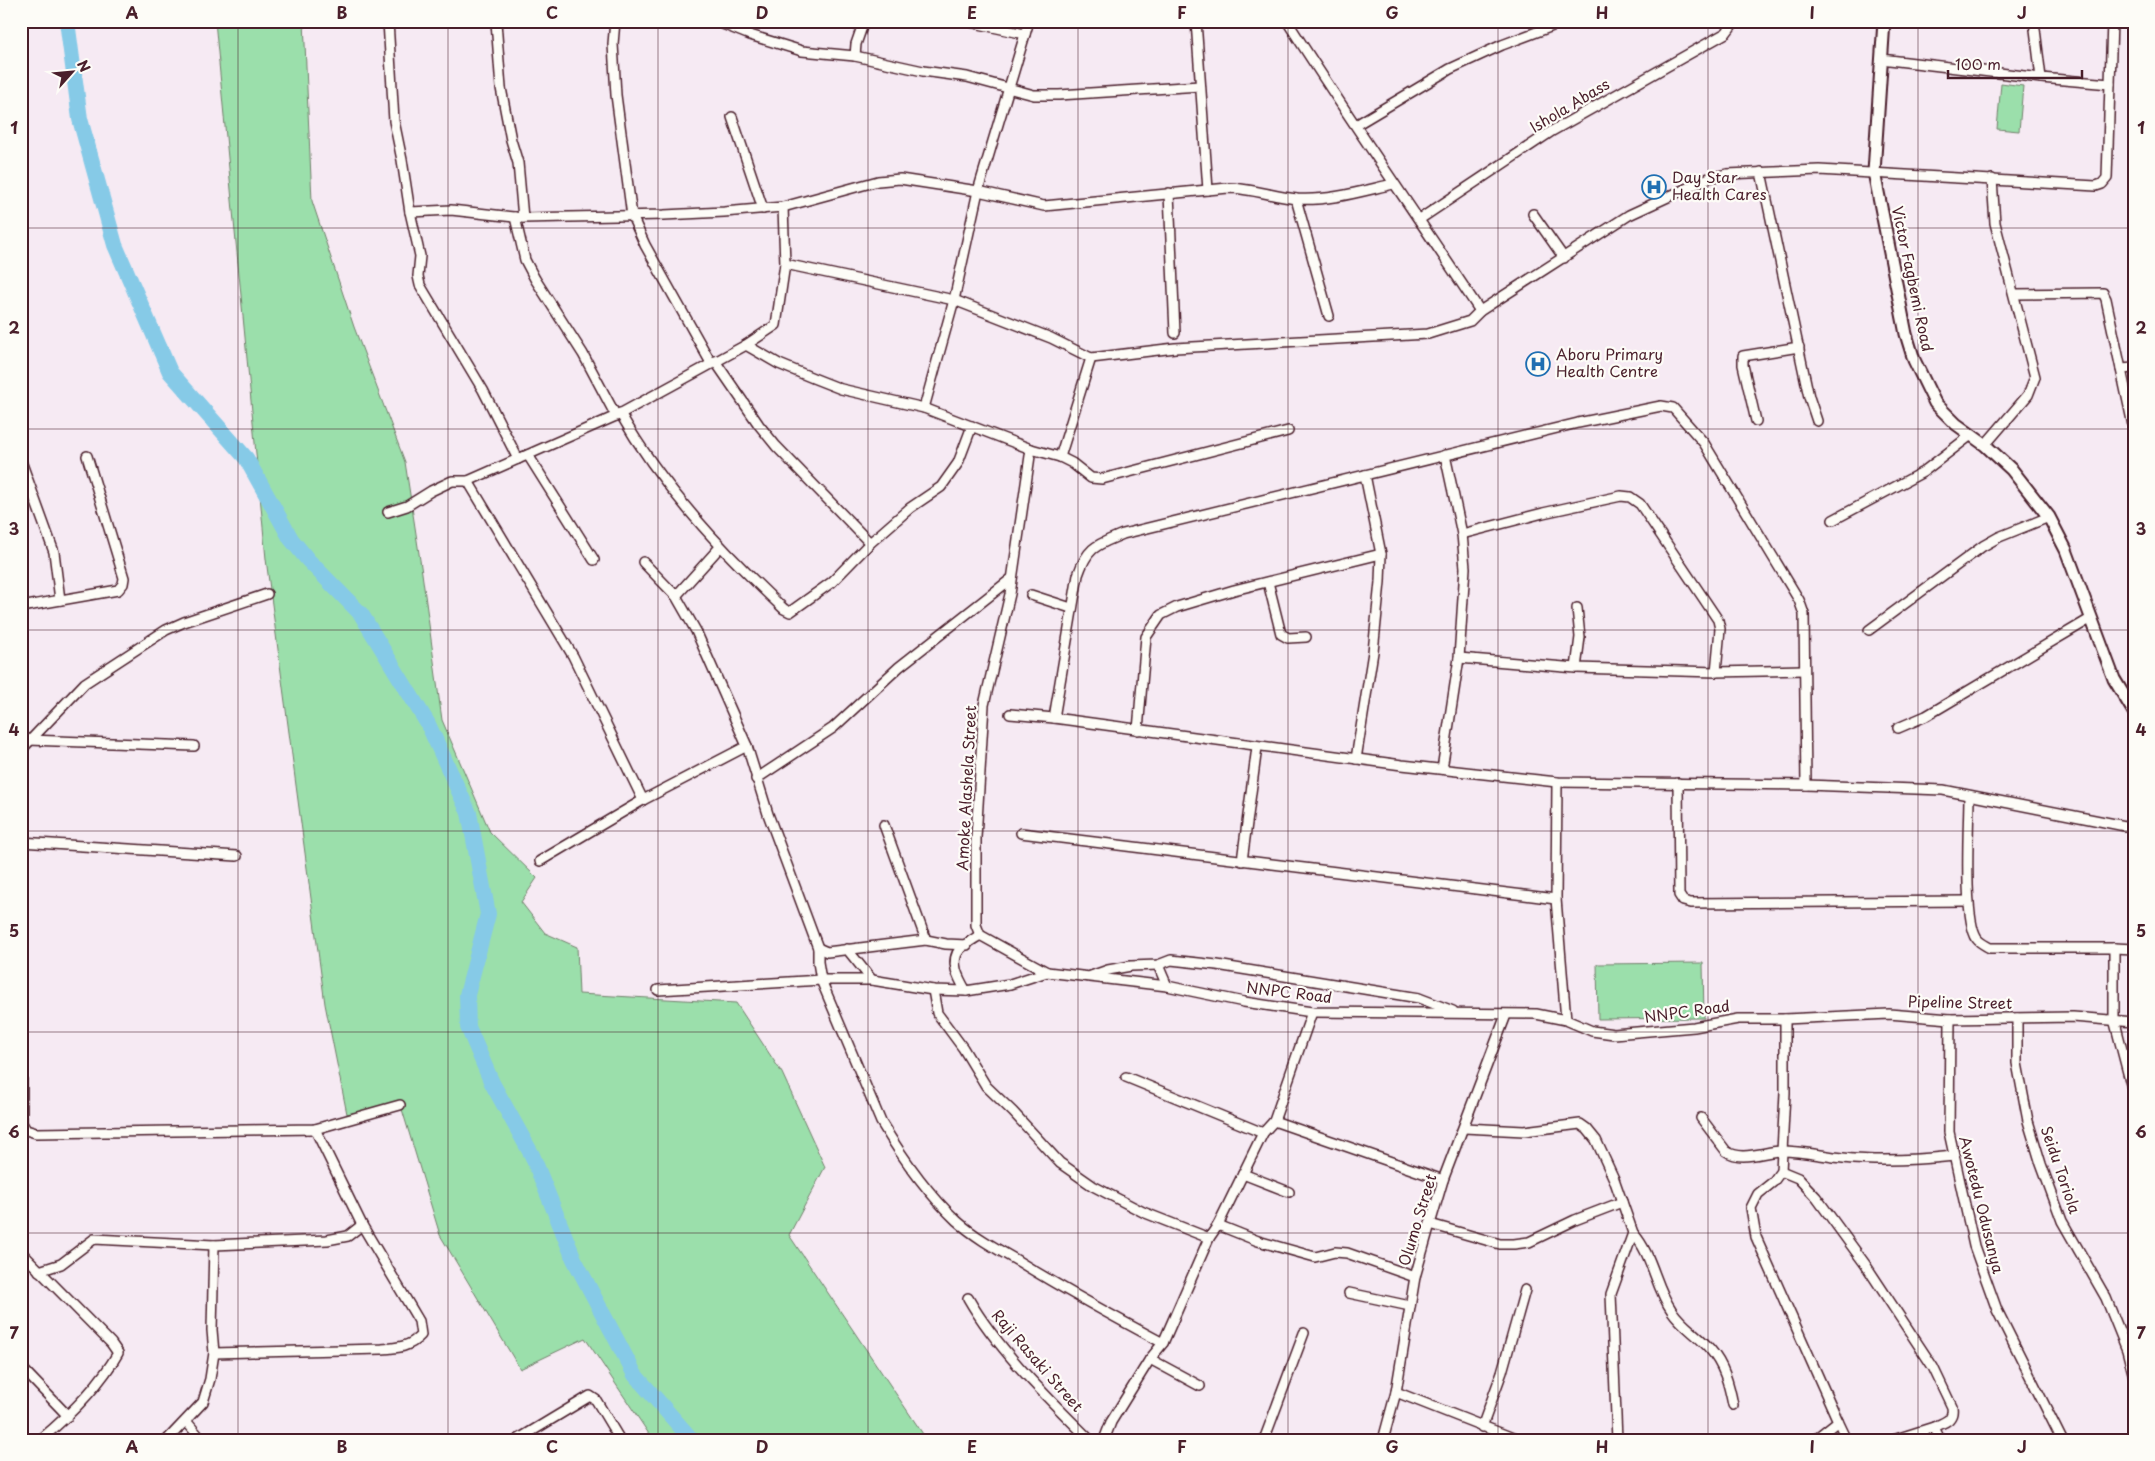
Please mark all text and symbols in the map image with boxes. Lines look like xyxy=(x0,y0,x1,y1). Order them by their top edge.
text: A xyxy=(126,0,139,24)
text: B xyxy=(337,0,348,24)
text: C xyxy=(546,0,558,24)
text: D xyxy=(756,0,768,24)
text: E xyxy=(967,0,977,24)
text: F xyxy=(1177,0,1187,24)
text: G xyxy=(1385,0,1399,24)
text: H xyxy=(1596,0,1608,24)
text: I xyxy=(1809,0,1815,24)
text: J xyxy=(2017,0,2027,24)
north arrow xyxy=(48,48,98,98)
scale bar xyxy=(1948,48,2081,80)
text: 100 m xyxy=(1955,52,2001,75)
text: N xyxy=(72,56,96,76)
street label: Ishola Abass xyxy=(1525,72,1613,138)
text: 1 xyxy=(10,115,18,139)
text: 1 xyxy=(2137,115,2145,139)
place label: Day Star Health Cares xyxy=(1672,165,1767,205)
hospital icon: Day Star Health Cares xyxy=(1641,174,1667,200)
street label: Victor Fagbemi Road xyxy=(1887,204,1940,354)
text: 2 xyxy=(8,315,20,339)
text: 2 xyxy=(2135,315,2147,339)
place label: Aboru Primary Health Centre xyxy=(1556,342,1663,382)
hospital icon: Aboru Primary Health Centre xyxy=(1525,351,1551,377)
text: 3 xyxy=(9,516,19,540)
text: 3 xyxy=(2136,516,2146,540)
street label: Amoke Alashela Street xyxy=(950,705,981,871)
text: 4 xyxy=(9,717,20,741)
text: 4 xyxy=(2136,717,2147,741)
text: 5 xyxy=(9,918,19,942)
text: 5 xyxy=(2136,918,2146,942)
street label: NNPC Road xyxy=(1245,975,1333,1008)
street label: Pipeline Street xyxy=(1908,989,2012,1014)
street label: NNPC Road xyxy=(1642,993,1731,1028)
text: 6 xyxy=(8,1119,20,1143)
text: 6 xyxy=(2135,1119,2147,1143)
street label: Seidu Toriola xyxy=(2036,1123,2087,1216)
street label: Awotedu Odusanya xyxy=(1954,1133,2011,1276)
street label: Olumo Street xyxy=(1392,1171,1442,1269)
street label: Raji Rasaki Street xyxy=(987,1304,1089,1416)
text: 7 xyxy=(9,1320,19,1344)
text: 7 xyxy=(2136,1320,2146,1344)
text: A xyxy=(126,1434,139,1458)
text: B xyxy=(337,1434,348,1458)
text: C xyxy=(546,1434,558,1458)
text: D xyxy=(756,1434,768,1458)
text: E xyxy=(967,1434,977,1458)
text: F xyxy=(1177,1434,1187,1458)
text: G xyxy=(1385,1434,1399,1458)
text: H xyxy=(1596,1434,1608,1458)
text: I xyxy=(1809,1434,1815,1458)
text: J xyxy=(2017,1434,2027,1458)

